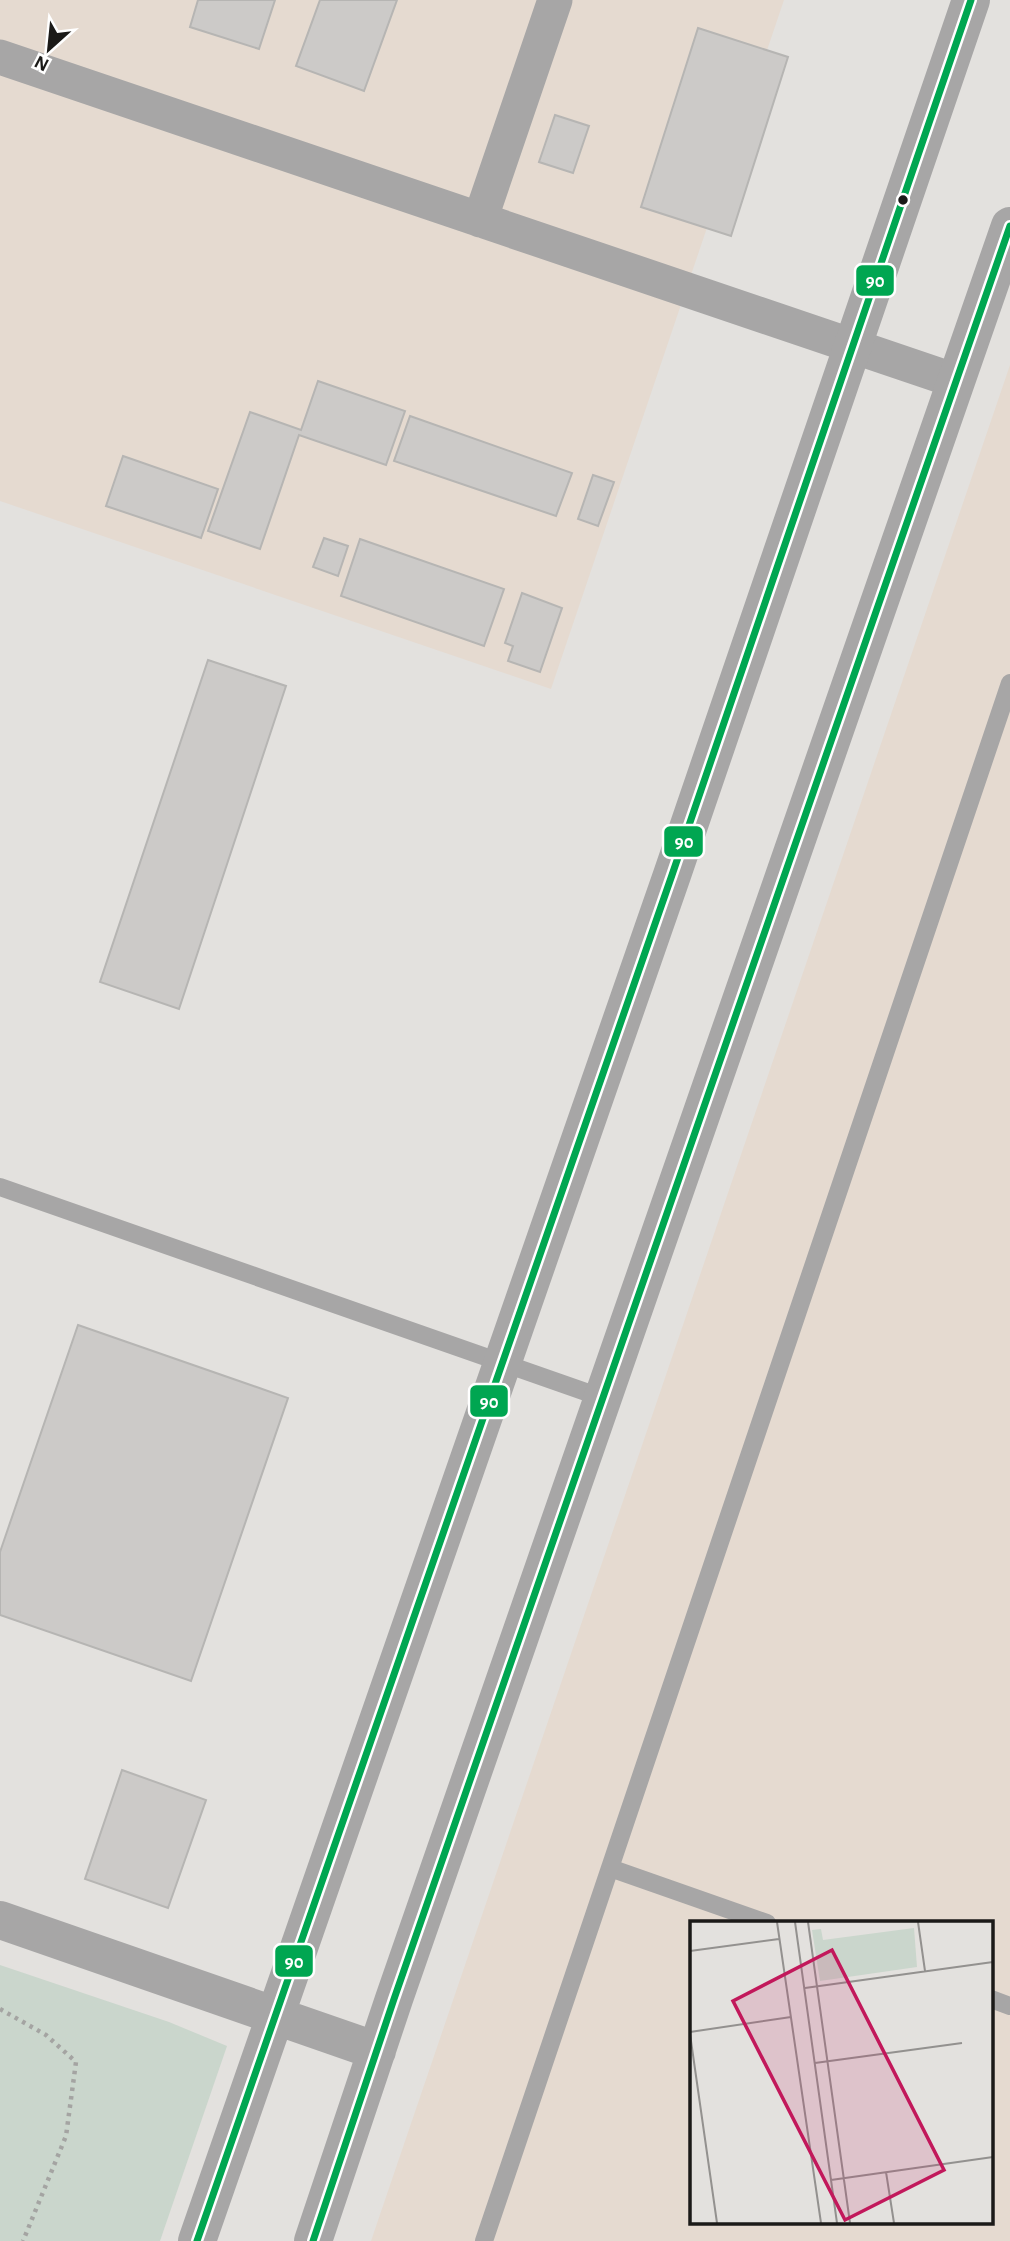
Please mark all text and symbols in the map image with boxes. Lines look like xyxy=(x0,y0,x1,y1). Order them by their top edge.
north arrow xyxy=(14,14,84,84)
text: N xyxy=(32,51,52,74)
unlabelled marker xyxy=(896,193,910,207)
line badge: 90 xyxy=(855,264,895,297)
text: 90 xyxy=(865,272,885,291)
line badge: 90 xyxy=(663,825,704,858)
text: 90 xyxy=(674,833,694,852)
line badge: 90 xyxy=(469,1384,509,1418)
text: 90 xyxy=(479,1393,499,1412)
inset map xyxy=(690,1921,992,2224)
line badge: 90 xyxy=(274,1944,314,1978)
text: 90 xyxy=(284,1953,304,1972)

